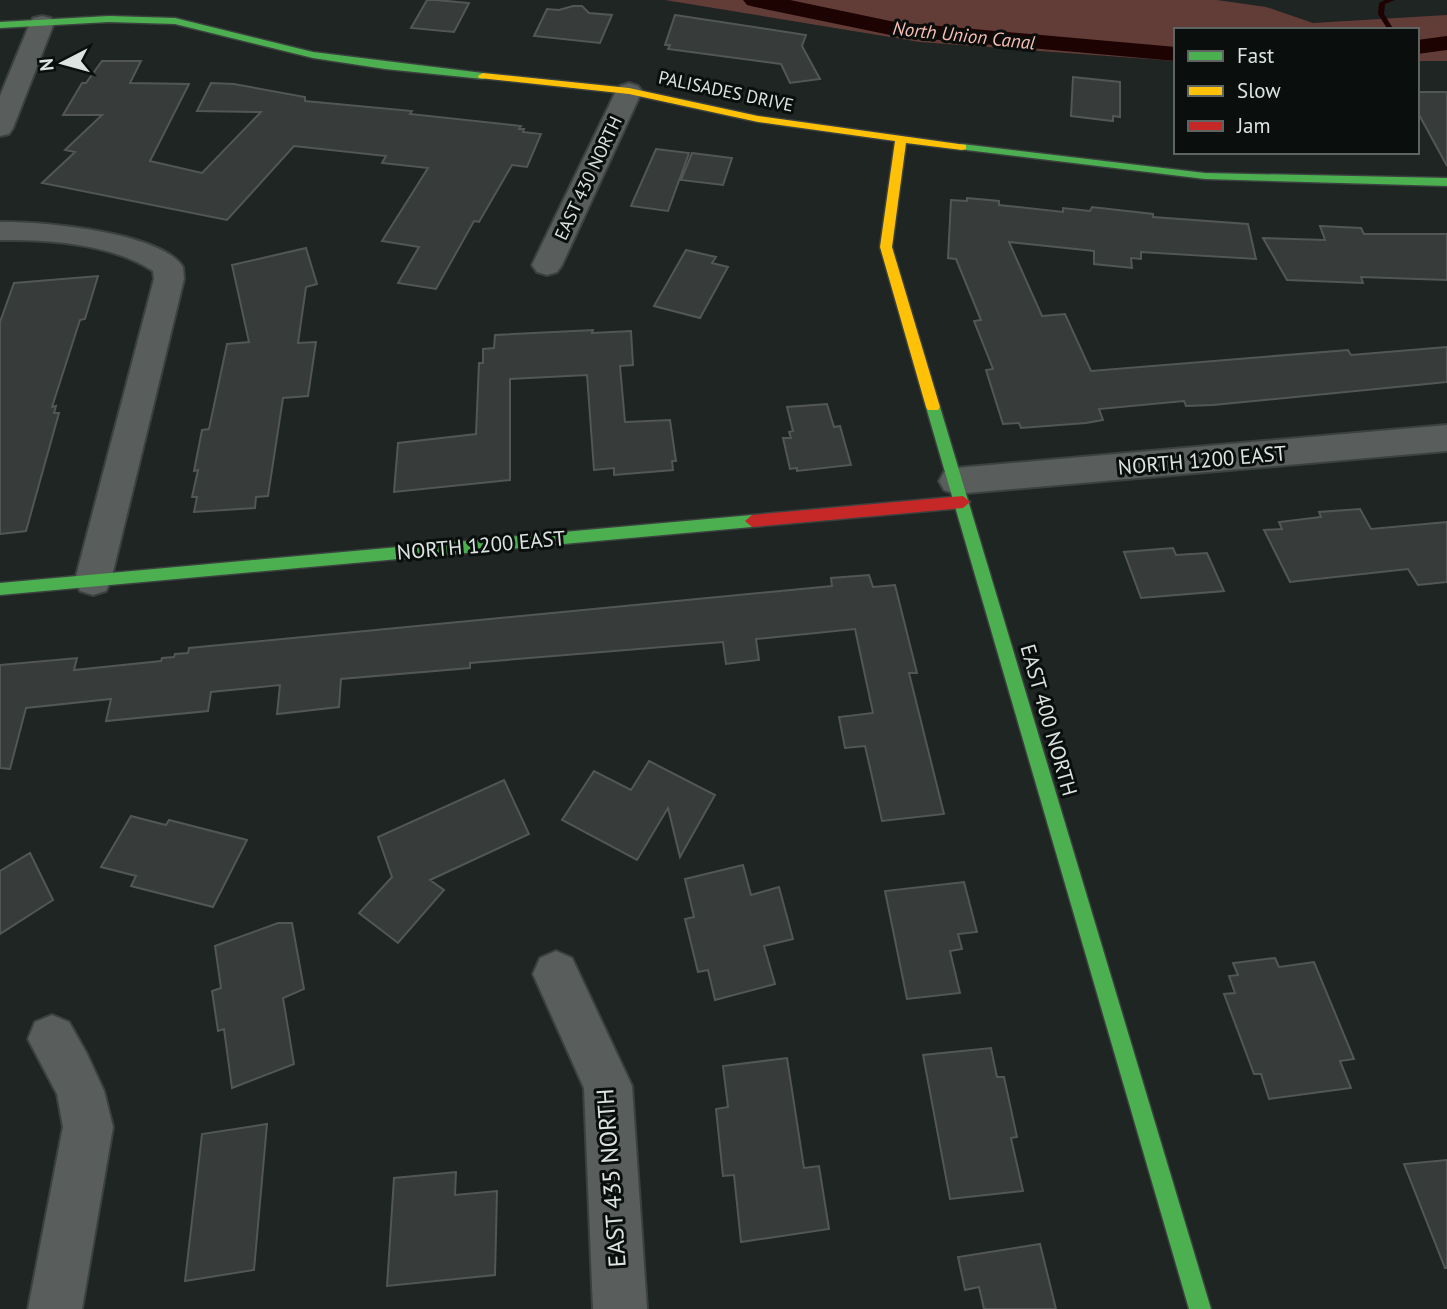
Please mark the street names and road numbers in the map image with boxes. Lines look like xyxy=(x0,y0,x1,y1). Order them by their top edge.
street label: PALISADES DRIVE xyxy=(656,65,796,117)
street label: EAST 430 NORTH xyxy=(549,112,627,244)
street label: NORTH 1200 EAST xyxy=(1117,439,1288,481)
street label: NORTH 1200 EAST xyxy=(396,524,567,566)
street label: EAST 400 NORTH xyxy=(1014,641,1084,799)
street label: EAST 435 NORTH xyxy=(589,1088,633,1268)

